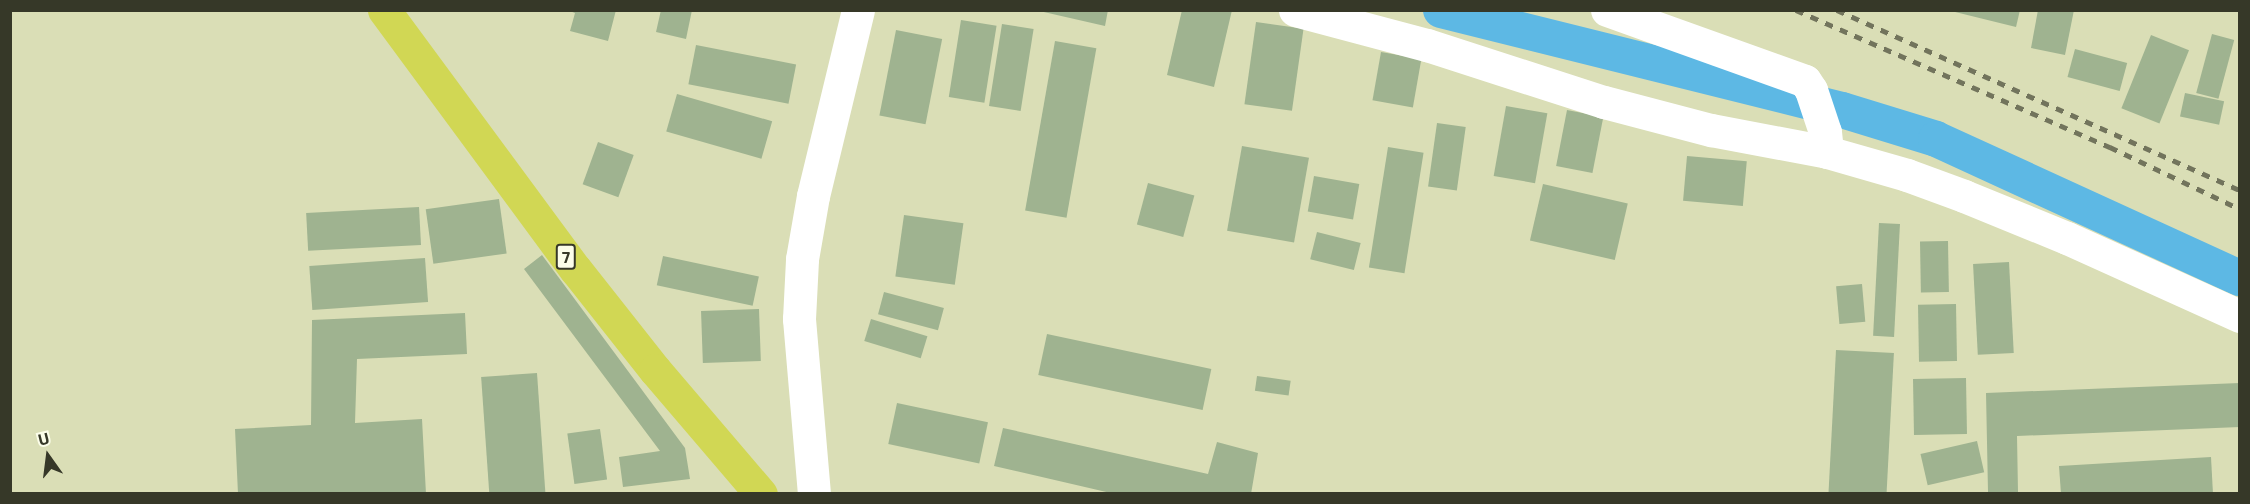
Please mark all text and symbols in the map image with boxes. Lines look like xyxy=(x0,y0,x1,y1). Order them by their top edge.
road number: 7 xyxy=(556,244,576,270)
north arrow xyxy=(18,426,78,486)
text: U xyxy=(36,428,51,449)

